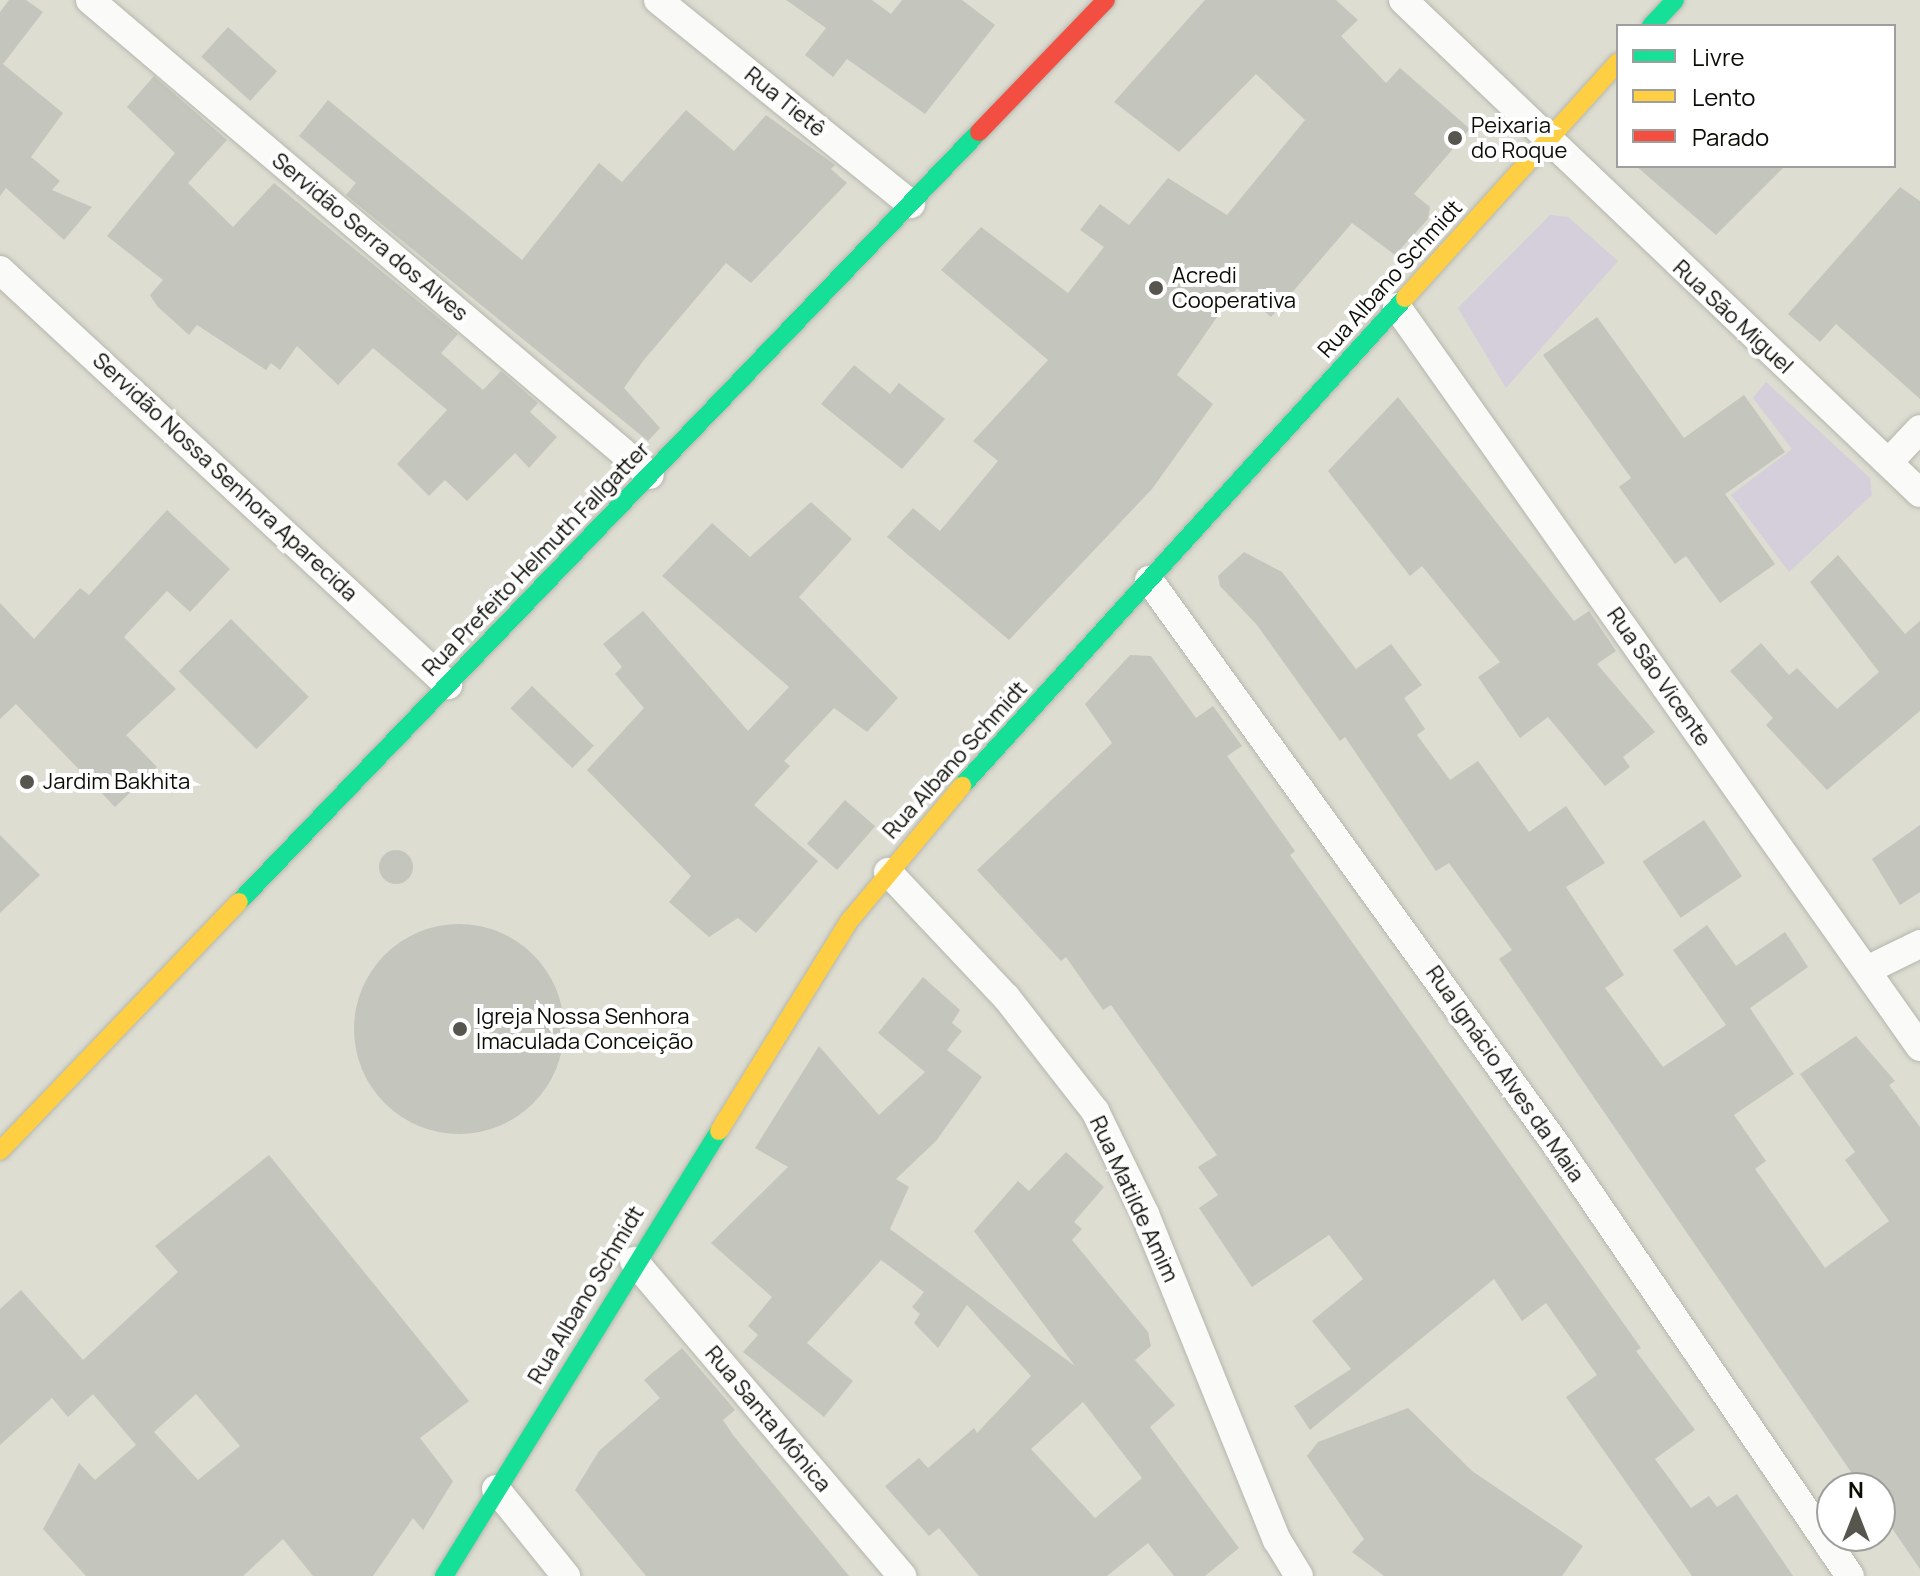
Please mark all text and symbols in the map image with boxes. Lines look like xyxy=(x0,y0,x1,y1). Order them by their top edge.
legend xyxy=(1616,24,1896,168)
text: Livre xyxy=(1692,40,1745,73)
street label: Rua Tietê xyxy=(739,61,831,143)
text: Lento xyxy=(1692,80,1756,113)
place label: Peixaria do Roque xyxy=(1471,112,1567,164)
text: Parado xyxy=(1692,120,1769,153)
marker: Peixaria do Roque xyxy=(1446,129,1464,147)
street label: Servidão Serra dos Alves xyxy=(267,147,473,327)
street label: Rua Albano Schmidt xyxy=(1312,195,1468,363)
street label: Rua São Miguel xyxy=(1668,255,1798,379)
place label: Acredi Cooperativa xyxy=(1172,262,1296,314)
marker: Acredi Cooperativa xyxy=(1147,279,1165,297)
street label: Servidão Nossa Senhora Aparecida xyxy=(87,347,363,607)
street label: Rua Prefeito Helmuth Fallgatter xyxy=(417,437,655,681)
street label: Rua São Vicente xyxy=(1601,603,1717,751)
street label: Rua Albano Schmidt xyxy=(877,676,1033,844)
place label: Jardim Bakhita xyxy=(43,769,190,795)
marker: Jardim Bakhita xyxy=(18,773,36,791)
street label: Rua Ignácio Alves da Maia xyxy=(1420,961,1590,1187)
place label: Igreja Nossa Senhora Imaculada Conceição xyxy=(476,1003,693,1054)
marker: Igreja Nossa Senhora Imaculada Conceição xyxy=(451,1020,469,1038)
street label: Rua Matilde Amim xyxy=(1084,1112,1184,1286)
street label: Rua Albano Schmidt xyxy=(522,1201,650,1389)
street label: Rua Santa Mônica xyxy=(699,1341,837,1497)
north arrow xyxy=(1816,1472,1896,1552)
text: N xyxy=(1848,1475,1864,1505)

